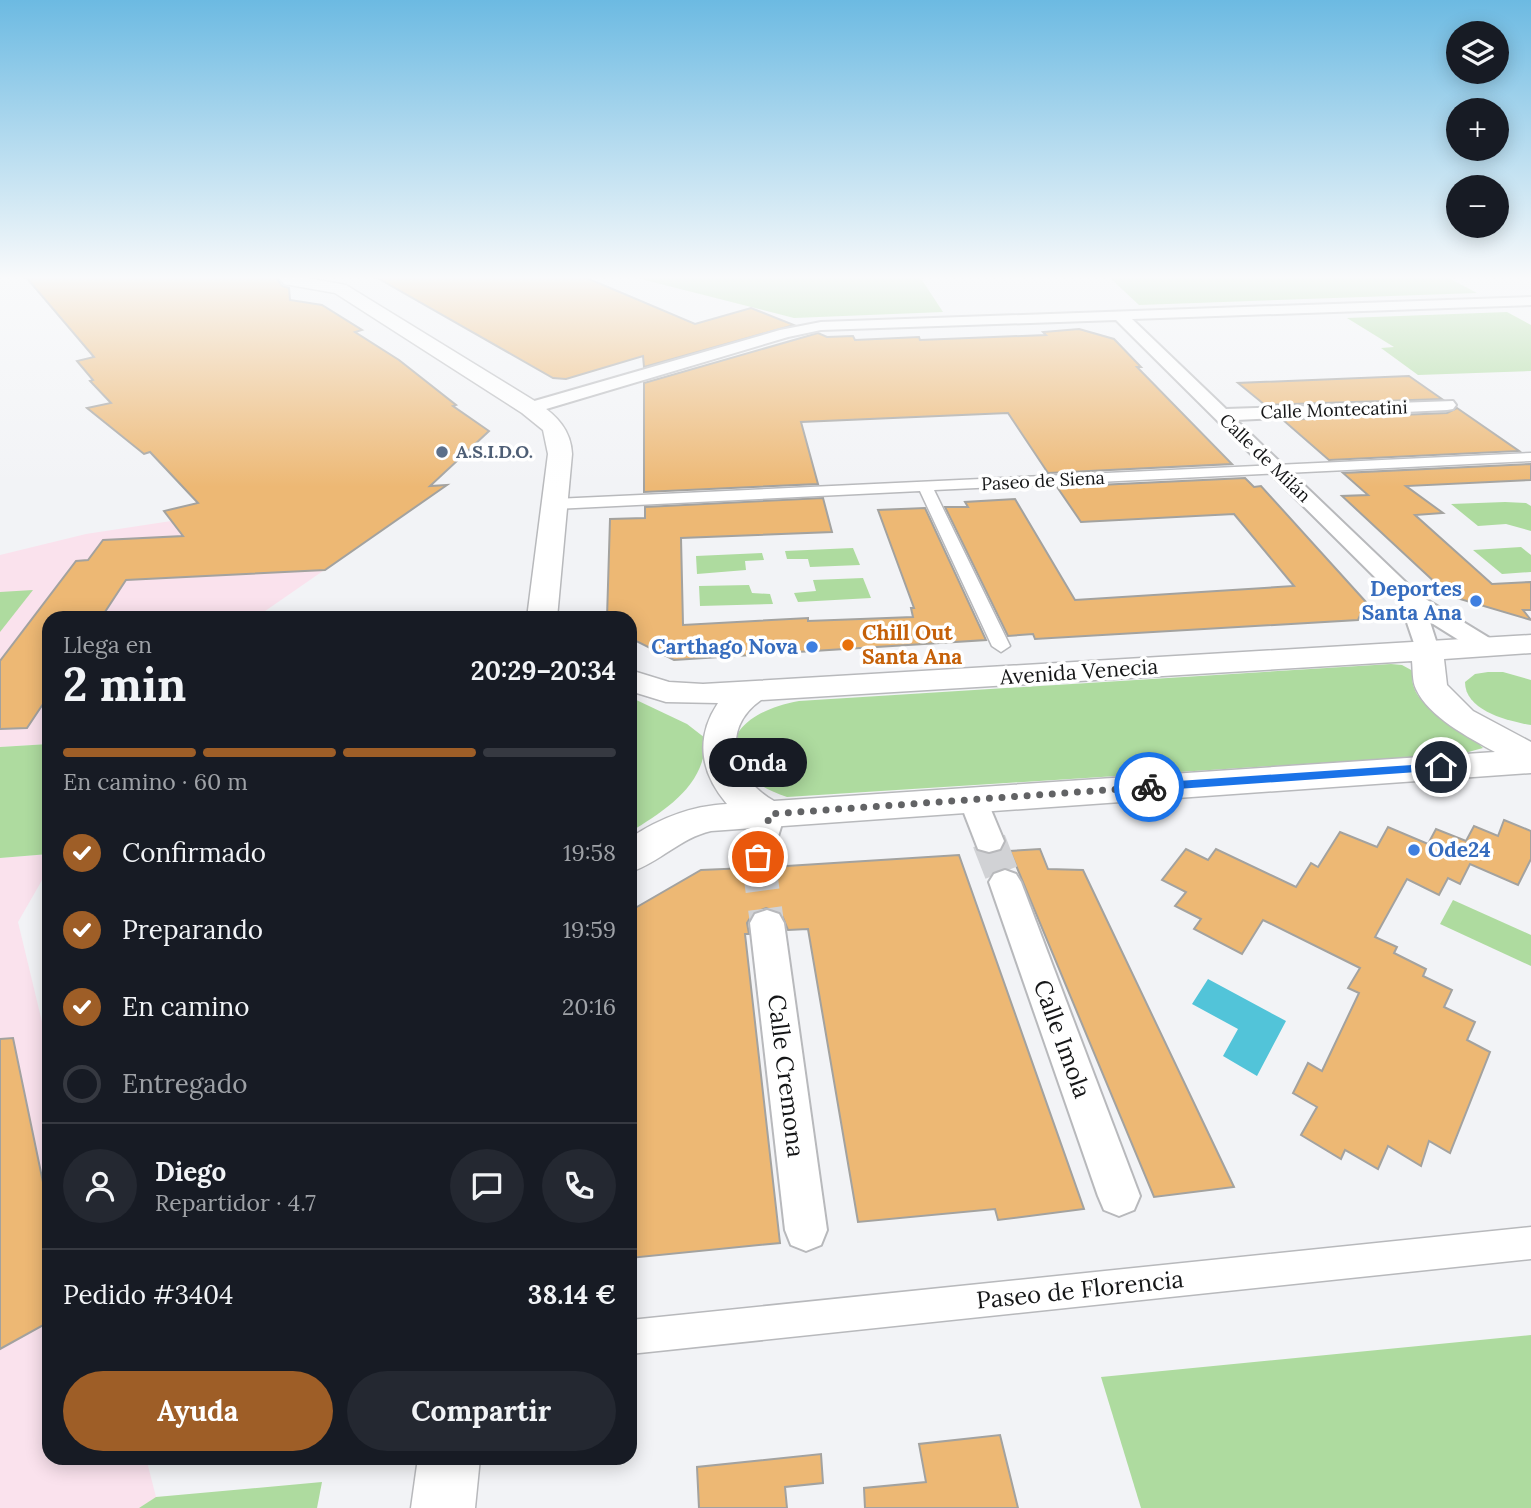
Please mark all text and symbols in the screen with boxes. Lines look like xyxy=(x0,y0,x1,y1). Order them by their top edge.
map controls xyxy=(1446,21,1509,238)
button: layers xyxy=(1446,21,1509,84)
button: + xyxy=(1446,98,1509,161)
button: − xyxy=(1446,175,1509,238)
street label: Calle Montecatini xyxy=(1260,395,1408,424)
street label: Calle de Milán xyxy=(1215,408,1316,507)
place label: A.S.I.D.O. xyxy=(456,440,533,463)
marker: A.S.I.D.O. xyxy=(434,444,450,460)
street label: Paseo de Siena xyxy=(981,466,1105,495)
place label: Deportes Santa Ana xyxy=(1362,575,1462,626)
marker: Deportes Santa Ana xyxy=(1468,593,1484,609)
place label: Chill Out Santa Ana xyxy=(862,619,962,670)
text: Llega en xyxy=(63,630,152,659)
place label: Carthago Nova xyxy=(651,633,798,660)
marker: Chill Out Santa Ana xyxy=(840,637,856,653)
marker: Carthago Nova xyxy=(804,639,820,655)
street label: Avenida Venecia xyxy=(998,652,1159,691)
text: 20:29–20:34 xyxy=(471,654,616,687)
text: 2 min xyxy=(63,655,186,714)
pin xyxy=(1411,737,1471,797)
callout: Onda xyxy=(709,738,807,787)
text: Onda xyxy=(729,748,787,777)
icon: home xyxy=(1422,748,1460,786)
courier xyxy=(1114,752,1184,822)
text: En camino · 60 m xyxy=(63,767,248,796)
icon: bike xyxy=(1130,768,1168,806)
pin xyxy=(728,827,788,887)
icon: check xyxy=(63,834,101,872)
text: Confirmado xyxy=(122,836,266,869)
place label: Ode24 xyxy=(1428,836,1491,863)
text: 19:58 xyxy=(563,838,616,867)
icon: bag xyxy=(739,838,777,876)
marker: Ode24 xyxy=(1406,842,1422,858)
icon: check xyxy=(63,911,101,949)
text: Preparando xyxy=(122,913,263,946)
text: 19:59 xyxy=(563,915,616,944)
street label: Calle Imola xyxy=(1027,975,1098,1102)
icon: check xyxy=(63,988,101,1026)
text: En camino xyxy=(122,990,250,1023)
text: 20:16 xyxy=(562,992,616,1021)
street label: Calle Cremona xyxy=(761,993,812,1159)
text: Entregado xyxy=(122,1067,248,1100)
button: person xyxy=(63,1149,137,1223)
button: chat xyxy=(450,1149,524,1223)
button: phone xyxy=(542,1149,616,1223)
text: Diego xyxy=(155,1155,226,1188)
text: Repartidor · 4.7 xyxy=(155,1188,316,1217)
street label: Paseo de Florencia xyxy=(975,1263,1185,1316)
text: Pedido #3404 xyxy=(63,1278,233,1311)
text: 38.14 € xyxy=(528,1278,616,1311)
button: Ayuda xyxy=(63,1371,333,1451)
button: Compartir xyxy=(347,1371,616,1451)

